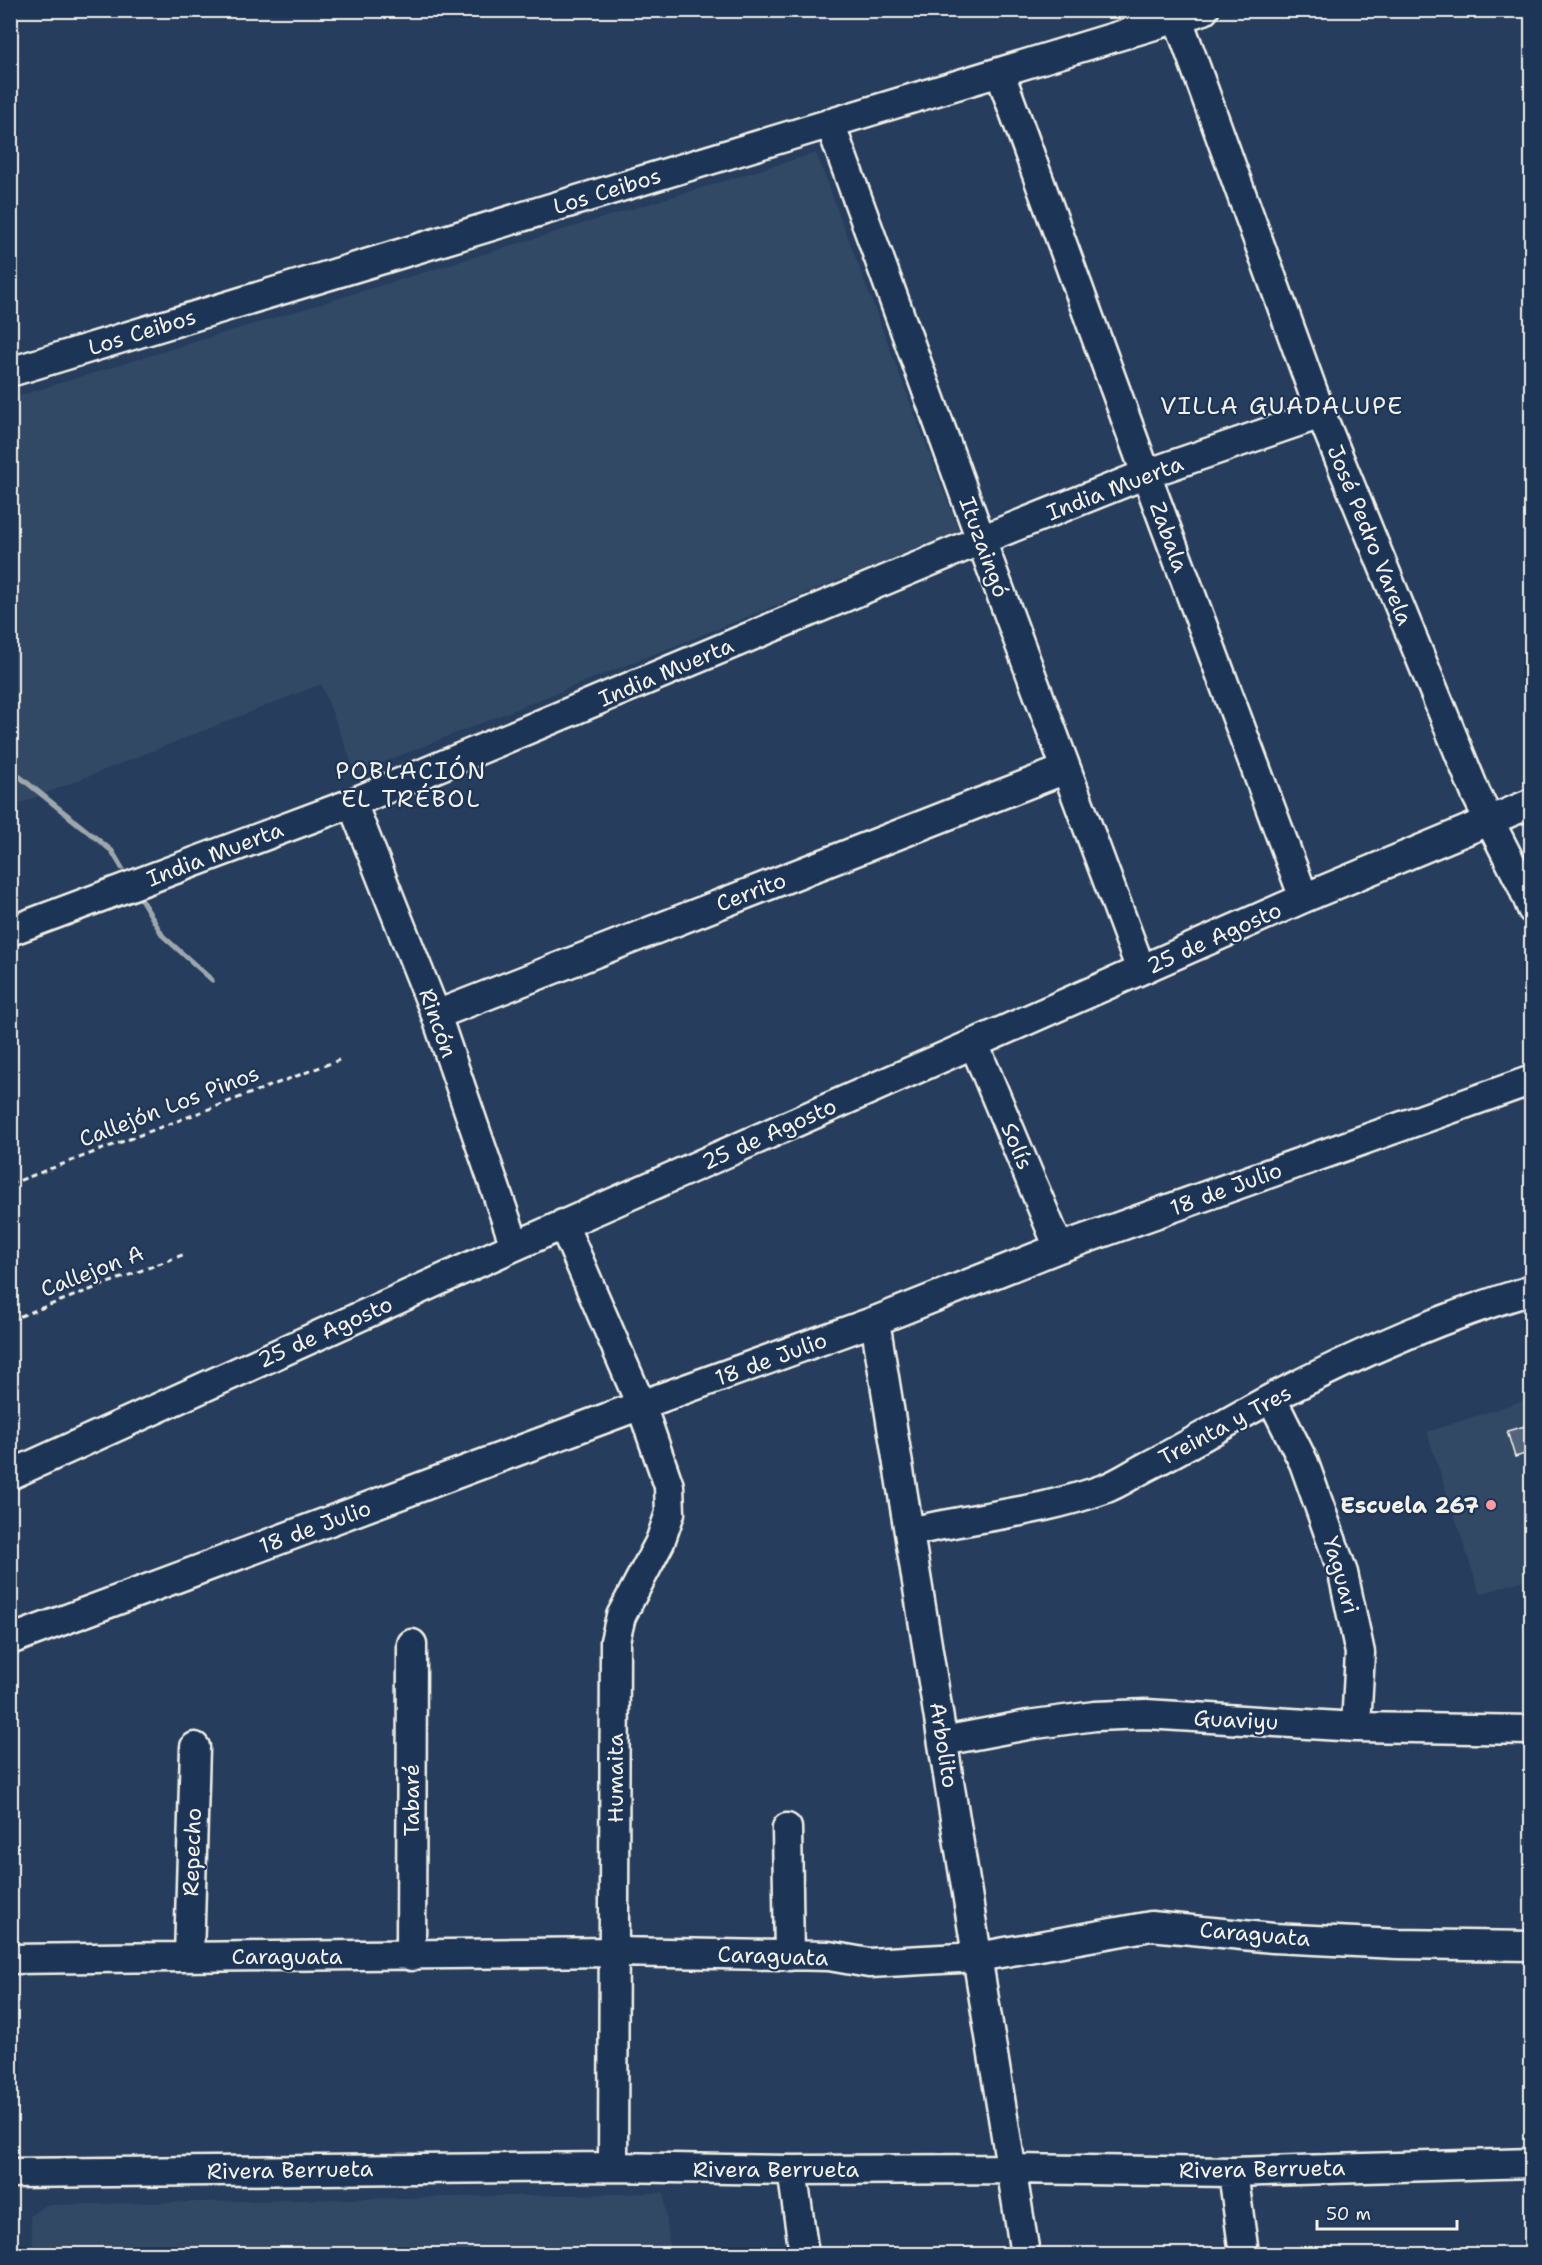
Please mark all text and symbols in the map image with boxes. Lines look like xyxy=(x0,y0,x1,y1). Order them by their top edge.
street label: Los Ceibos xyxy=(550,161,664,221)
street label: Los Ceibos xyxy=(85,302,199,362)
district label: VILLA GUADALUPE xyxy=(1160,390,1404,422)
street label: José Pedro Varela xyxy=(1321,440,1420,630)
street label: India Muerta xyxy=(1043,449,1188,527)
street label: Ituzaingó xyxy=(952,493,1016,601)
street label: Zabala xyxy=(1143,498,1195,577)
street label: India Muerta xyxy=(594,630,738,713)
district label: POBLACIÓN EL TRÉBOL xyxy=(335,755,487,815)
street label: India Muerta xyxy=(143,815,288,893)
street label: Cerrito xyxy=(712,865,790,919)
street label: 25 de Agosto xyxy=(1142,895,1286,981)
street label: Rincón xyxy=(412,984,464,1062)
street label: Callejón Los Pinos xyxy=(75,1058,263,1154)
street label: 25 de Agosto xyxy=(697,1091,841,1177)
street label: Solís xyxy=(994,1118,1040,1174)
street label: 18 de Julio xyxy=(1166,1155,1286,1223)
street label: Callejon A xyxy=(36,1238,148,1304)
street label: 25 de Agosto xyxy=(253,1289,397,1375)
street label: 18 de Julio xyxy=(711,1325,831,1393)
street label: Treinta y Tres xyxy=(1154,1378,1296,1472)
place label: Escuela 267 xyxy=(1340,1491,1479,1520)
street label: 18 de Julio xyxy=(255,1493,375,1561)
marker: Escuela 267 xyxy=(1484,1498,1498,1512)
street label: Yaguari xyxy=(1316,1533,1366,1617)
street label: Arbolito xyxy=(923,1700,965,1790)
street label: Guaviyu xyxy=(1193,1703,1279,1737)
street label: Humaita xyxy=(601,1733,630,1823)
street label: Tabaré xyxy=(397,1764,426,1836)
street label: Repecho xyxy=(176,1807,208,1897)
street label: Caraguata xyxy=(1199,1915,1312,1953)
street label: Caraguata xyxy=(717,1940,829,1972)
street label: Caraguata xyxy=(232,1942,343,1971)
street label: Rivera Berrueta xyxy=(1178,2153,1346,2185)
street label: Rivera Berrueta xyxy=(206,2154,374,2186)
street label: Rivera Berrueta xyxy=(693,2155,860,2184)
scale bar xyxy=(1317,2193,1456,2231)
text: 50 m xyxy=(1326,2202,1371,2226)

